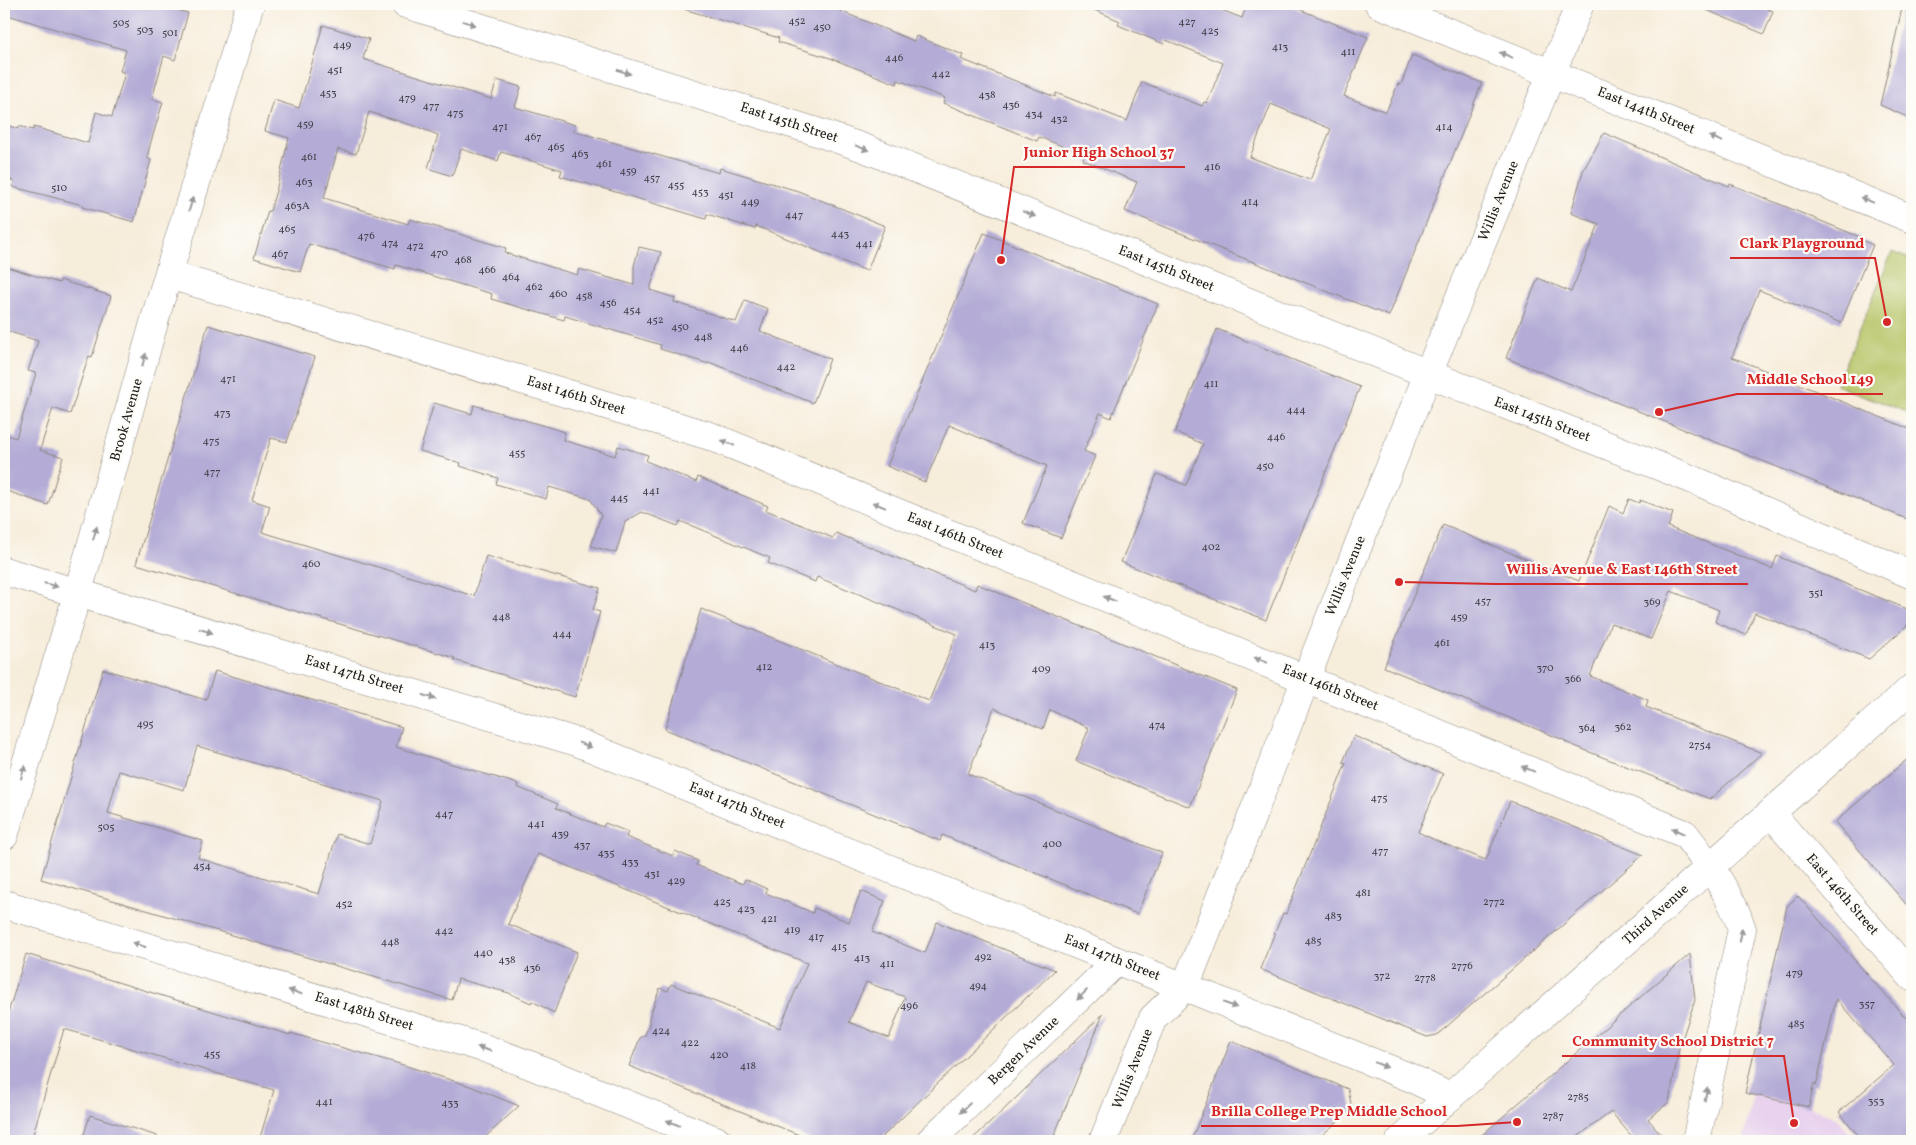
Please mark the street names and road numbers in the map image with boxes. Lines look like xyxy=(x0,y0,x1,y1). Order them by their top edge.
street label: East 144th Street xyxy=(1594,83,1698,139)
street label: East 145th Street xyxy=(738,98,840,148)
street label: Willis Avenue xyxy=(1474,158,1524,244)
street label: East 145th Street xyxy=(1115,241,1217,297)
street label: East 146th Street xyxy=(524,372,628,420)
street label: Brook Avenue xyxy=(106,376,148,464)
street label: East 145th Street xyxy=(1491,393,1593,447)
street label: East 146th Street xyxy=(904,508,1006,564)
street label: Willis Avenue xyxy=(1321,533,1371,619)
street label: East 147th Street xyxy=(302,651,406,699)
street label: East 146th Street xyxy=(1279,660,1381,716)
street label: East 147th Street xyxy=(686,778,788,834)
street label: East 146th Street xyxy=(1801,850,1883,940)
street label: Third Avenue xyxy=(1619,880,1693,950)
street label: East 147th Street xyxy=(1061,930,1163,986)
street label: East 148th Street xyxy=(312,988,416,1036)
street label: Bergen Avenue xyxy=(984,1012,1064,1090)
street label: Willis Avenue xyxy=(1108,1026,1158,1112)

